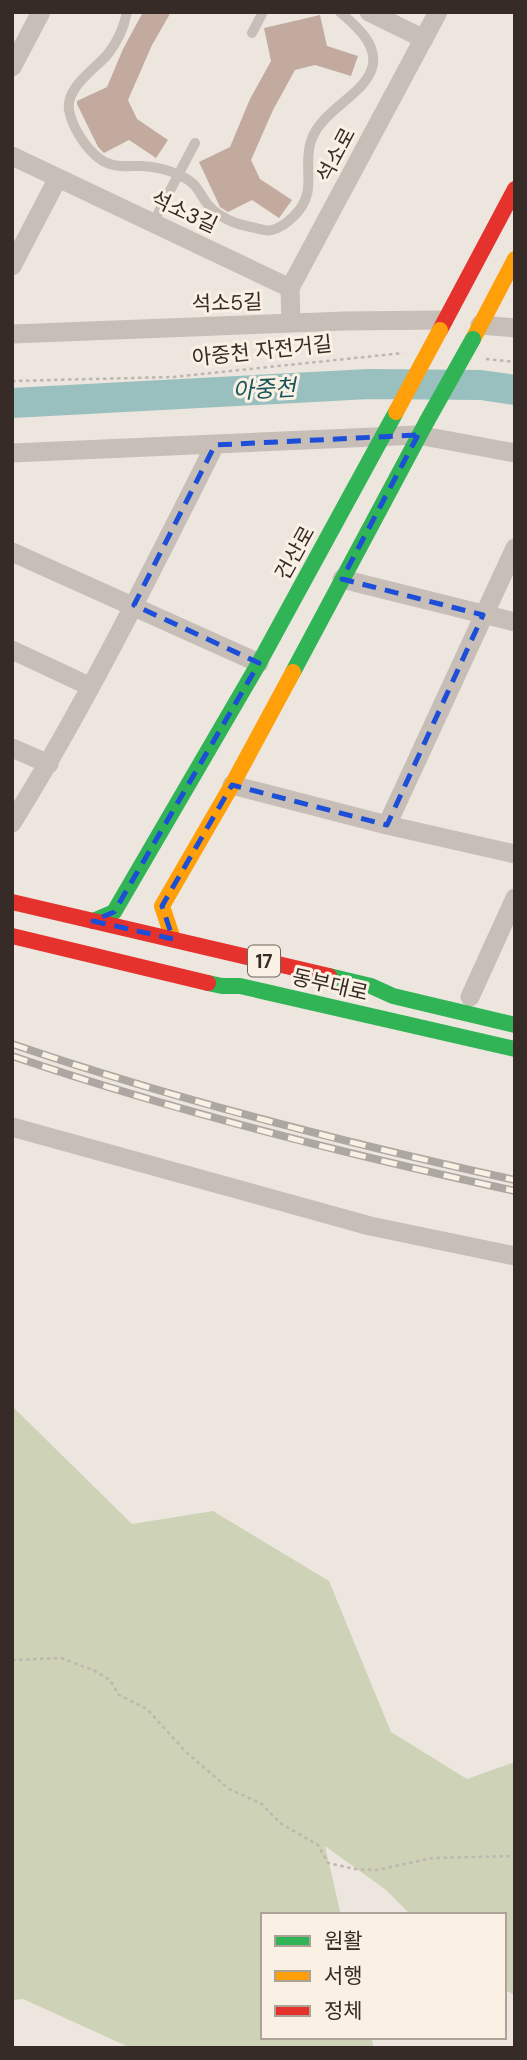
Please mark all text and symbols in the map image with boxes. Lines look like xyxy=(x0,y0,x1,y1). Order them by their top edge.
street label: 석소로 xyxy=(310,123,362,187)
street label: 석소3길 xyxy=(146,184,222,240)
street label: 석소5길 xyxy=(191,288,263,318)
street label: 아중천 자전거길 xyxy=(191,330,333,372)
water label: 아중천 xyxy=(232,372,299,406)
street label: 건산로 xyxy=(269,521,321,585)
road number: 17 xyxy=(248,945,280,976)
street label: 동부대로 xyxy=(289,963,371,1007)
legend xyxy=(261,1913,506,2039)
text: 원활 xyxy=(324,1927,363,1955)
text: 서행 xyxy=(324,1962,363,1990)
text: 정체 xyxy=(324,1997,363,2025)

